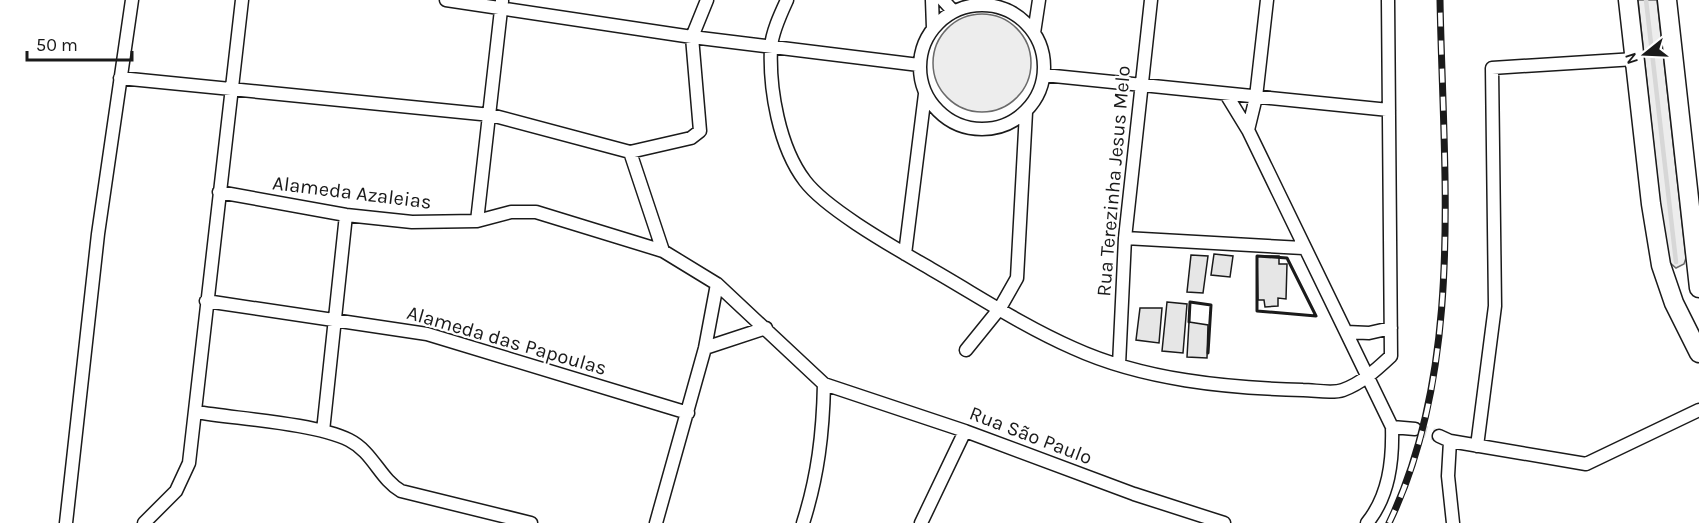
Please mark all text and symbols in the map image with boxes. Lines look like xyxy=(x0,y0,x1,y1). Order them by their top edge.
scale bar xyxy=(27,24,132,62)
north arrow xyxy=(1615,24,1675,84)
text: 50 m xyxy=(36,34,78,56)
text: N xyxy=(1620,50,1642,67)
street label: Rua Terezinha Jesus Melo xyxy=(1092,65,1135,297)
street label: Alameda Azaleias xyxy=(271,171,433,214)
street label: Alameda das Papoulas xyxy=(404,301,609,380)
street label: Rua São Paulo xyxy=(966,402,1095,469)

